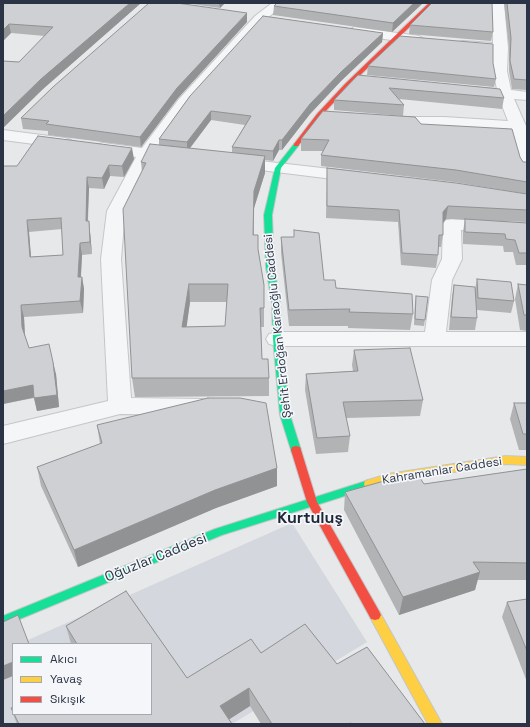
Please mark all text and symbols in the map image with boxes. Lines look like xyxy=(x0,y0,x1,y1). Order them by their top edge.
street label: Şehit Erdoğan Karaoğlu Caddesi xyxy=(261,233,295,419)
street label: Kahramanlar Caddesi xyxy=(381,454,503,488)
district label: Kurtuluş xyxy=(277,509,343,529)
street label: Oğuzlar Caddesi xyxy=(103,530,209,586)
legend xyxy=(12,643,152,715)
text: Akıcı xyxy=(50,651,77,667)
text: Yavaş xyxy=(50,671,82,687)
text: Sıkışık xyxy=(50,691,85,707)

